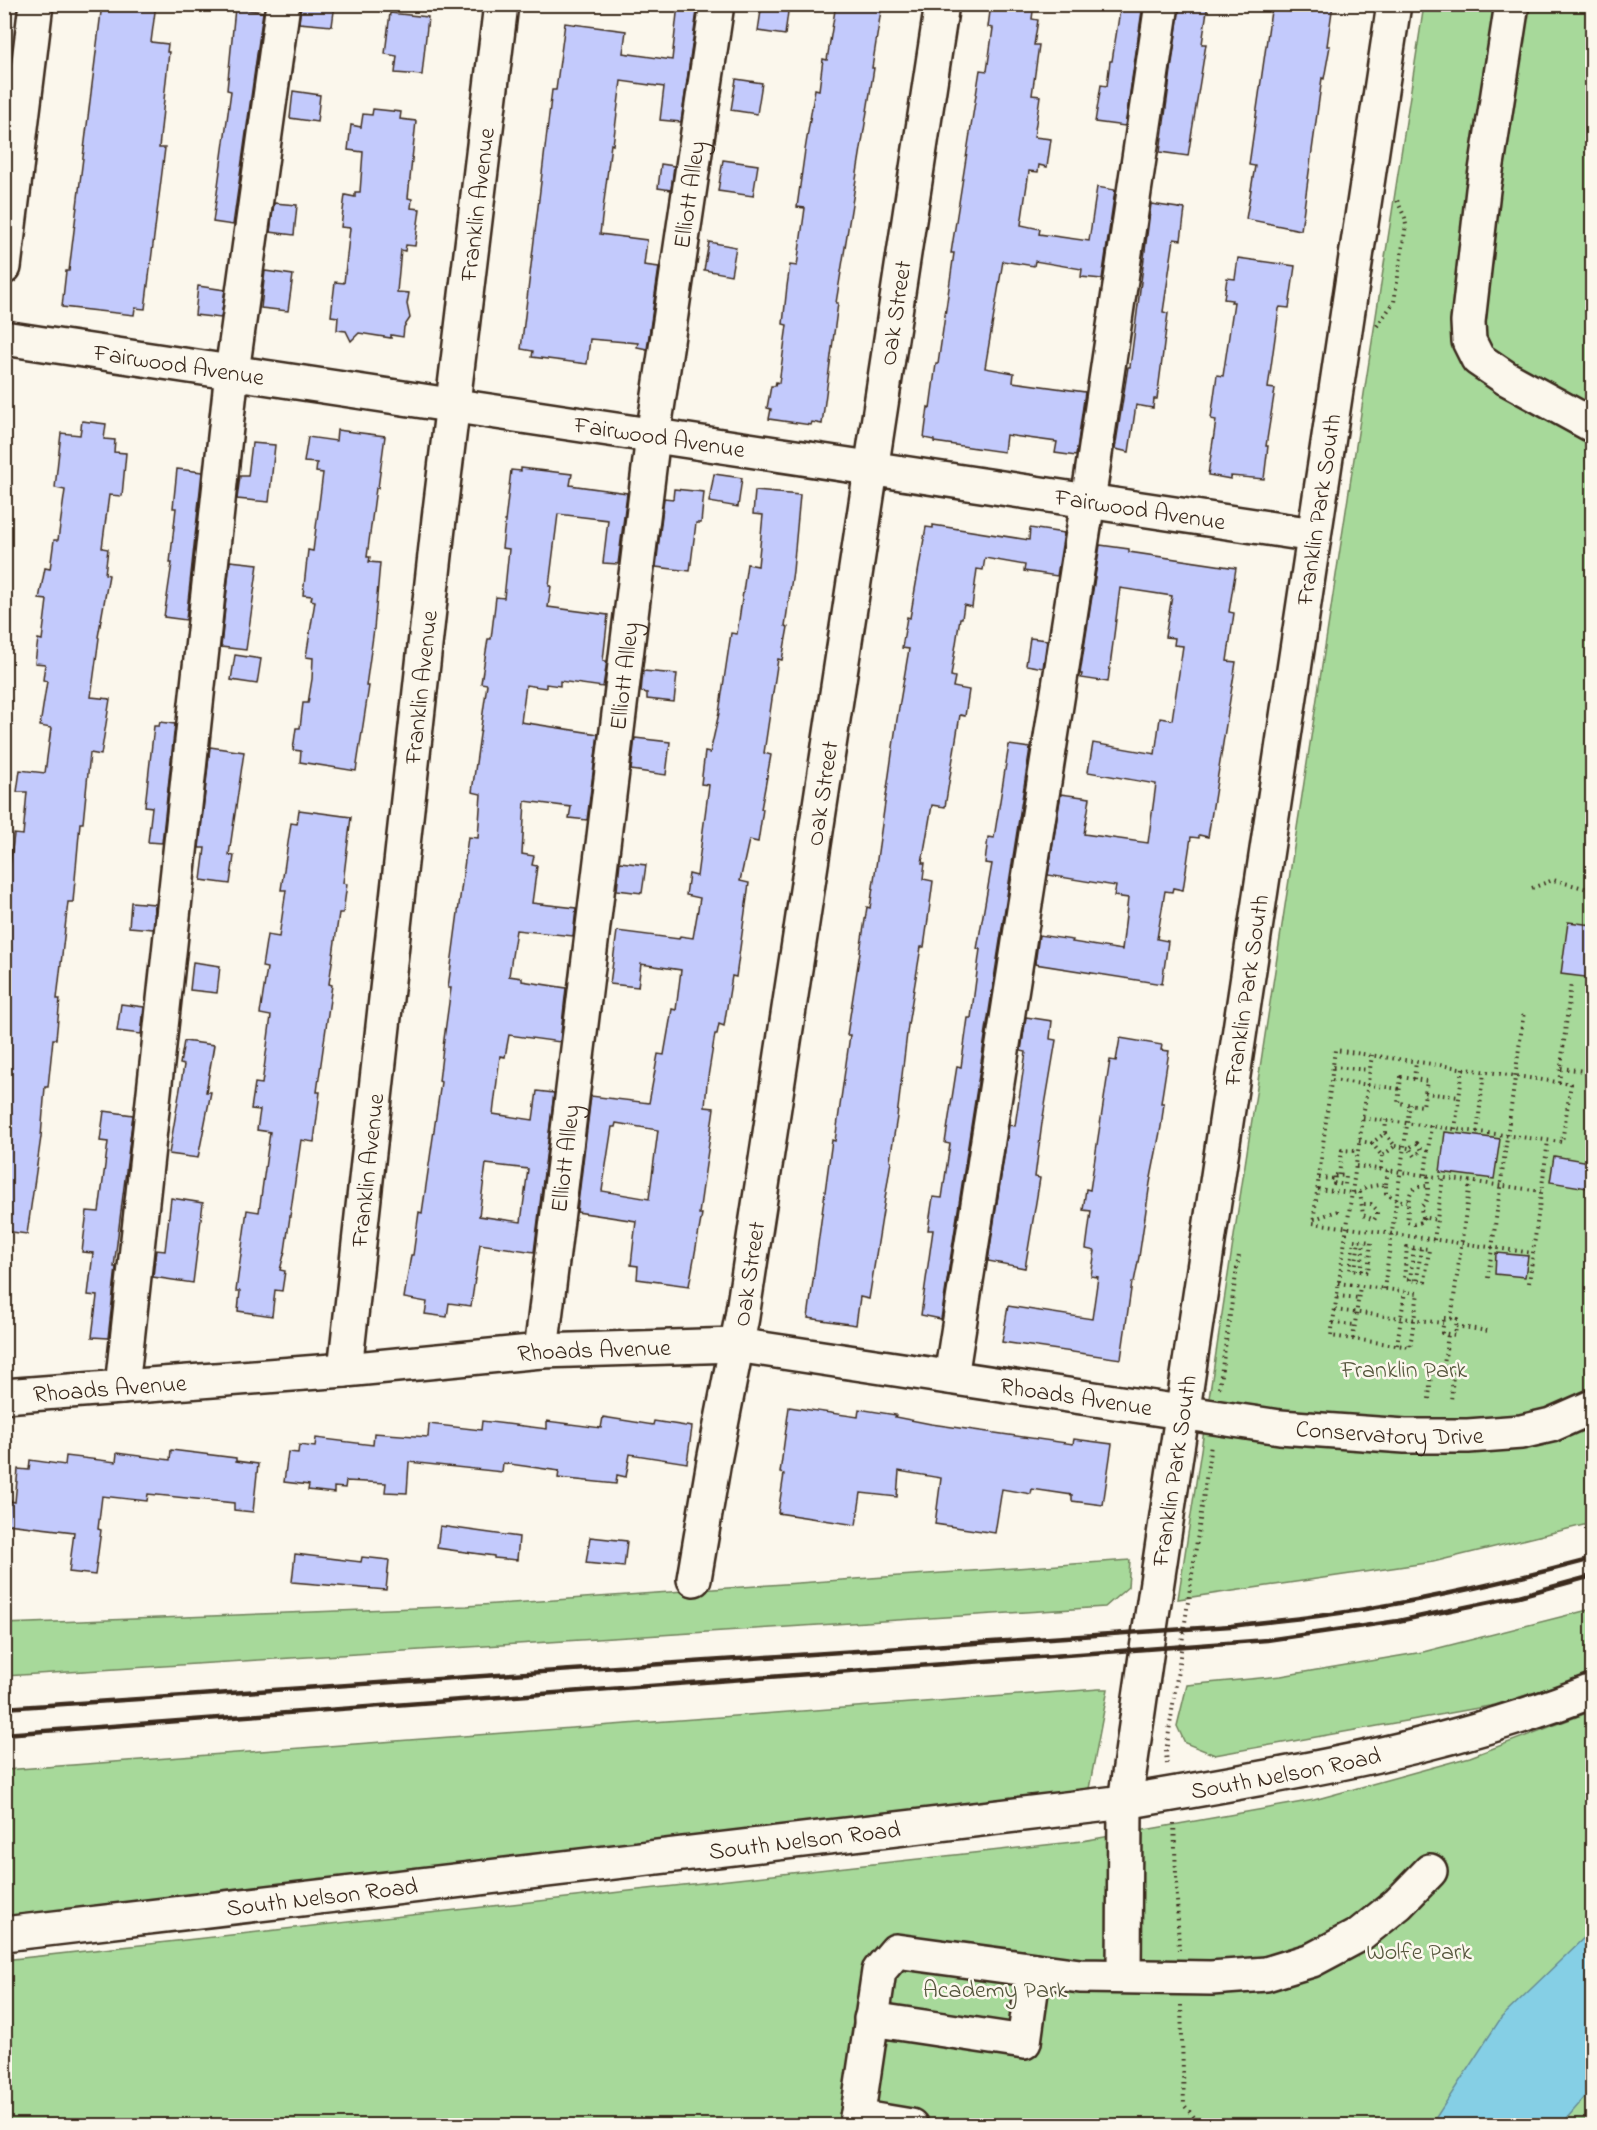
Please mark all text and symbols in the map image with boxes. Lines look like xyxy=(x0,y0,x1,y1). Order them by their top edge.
street label: Franklin Avenue xyxy=(453,126,506,285)
street label: Elliott Alley xyxy=(666,139,718,251)
street label: Oak Street xyxy=(872,258,923,368)
street label: Fairwood Avenue xyxy=(90,337,267,397)
street label: Fairwood Avenue xyxy=(571,409,747,469)
street label: Franklin Park South xyxy=(1289,412,1352,609)
street label: Fairwood Avenue xyxy=(1051,481,1228,541)
street label: Franklin Avenue xyxy=(397,609,449,767)
street label: Elliott Alley xyxy=(602,620,651,732)
street label: Oak Street xyxy=(799,739,849,849)
street label: Franklin Park South xyxy=(1217,892,1280,1089)
street label: Franklin Avenue xyxy=(344,1092,395,1250)
street label: Elliott Alley xyxy=(543,1103,592,1215)
street label: Oak Street xyxy=(726,1219,776,1330)
street label: Rhoads Avenue xyxy=(516,1332,672,1373)
park label: Franklin Park xyxy=(1340,1354,1467,1389)
street label: Rhoads Avenue xyxy=(32,1367,188,1414)
street label: Rhoads Avenue xyxy=(997,1370,1155,1428)
street label: Franklin Park South xyxy=(1144,1373,1208,1570)
street label: Conservatory Drive xyxy=(1295,1413,1485,1457)
street label: South Nelson Road xyxy=(1188,1740,1385,1810)
street label: South Nelson Road xyxy=(707,1814,903,1871)
street label: South Nelson Road xyxy=(224,1870,420,1928)
park label: Wolfe Park xyxy=(1366,1936,1472,1971)
park label: Academy Park xyxy=(923,1974,1067,2010)

